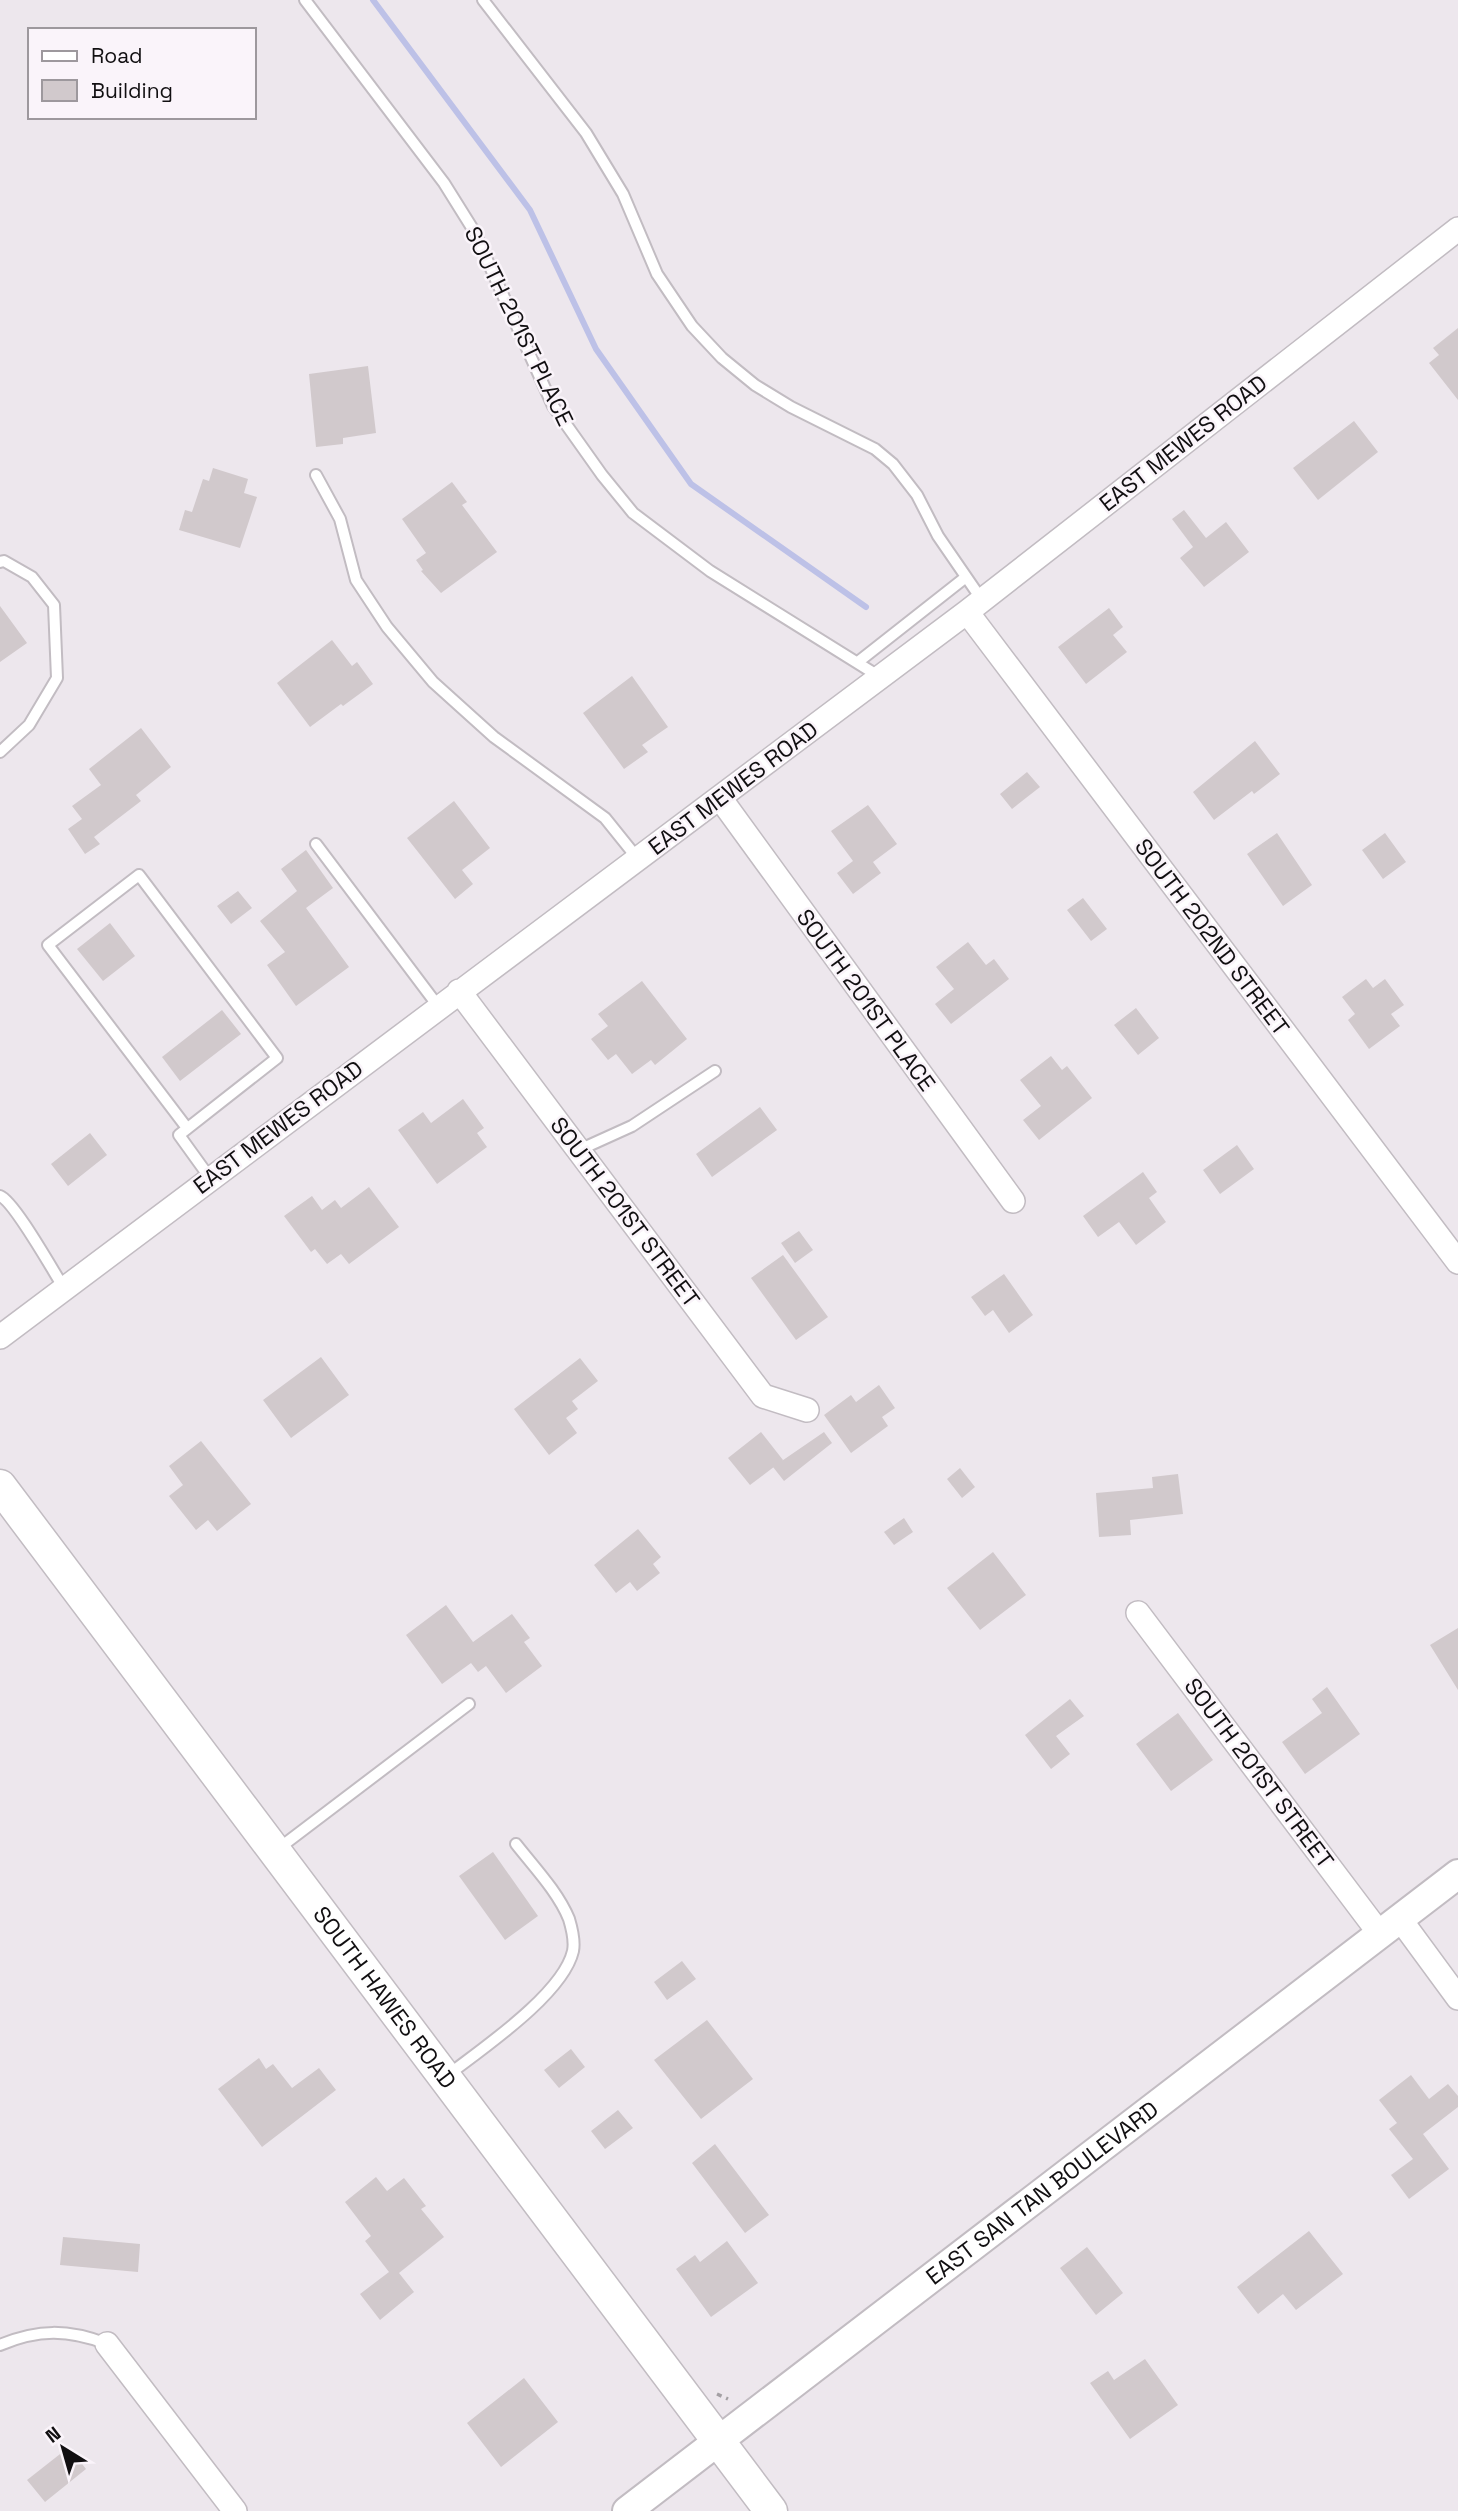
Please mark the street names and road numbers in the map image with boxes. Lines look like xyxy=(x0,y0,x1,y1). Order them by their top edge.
street label: SOUTH 201ST PLACE xyxy=(458,221,580,431)
street label: EAST MEWES ROAD xyxy=(1093,368,1273,518)
street label: EAST MEWES ROAD xyxy=(642,714,824,862)
street label: SOUTH 202ND STREET xyxy=(1128,832,1296,1042)
street label: SOUTH 201ST PLACE xyxy=(790,903,942,1097)
street label: EAST MEWES ROAD xyxy=(187,1053,369,1201)
street label: SOUTH 201ST STREET xyxy=(544,1111,706,1313)
street label: SOUTH 201ST STREET xyxy=(1178,1672,1340,1874)
street label: SOUTH HAWES ROAD xyxy=(306,1900,463,2095)
street label: EAST SAN TAN BOULEVARD xyxy=(920,2094,1164,2291)

